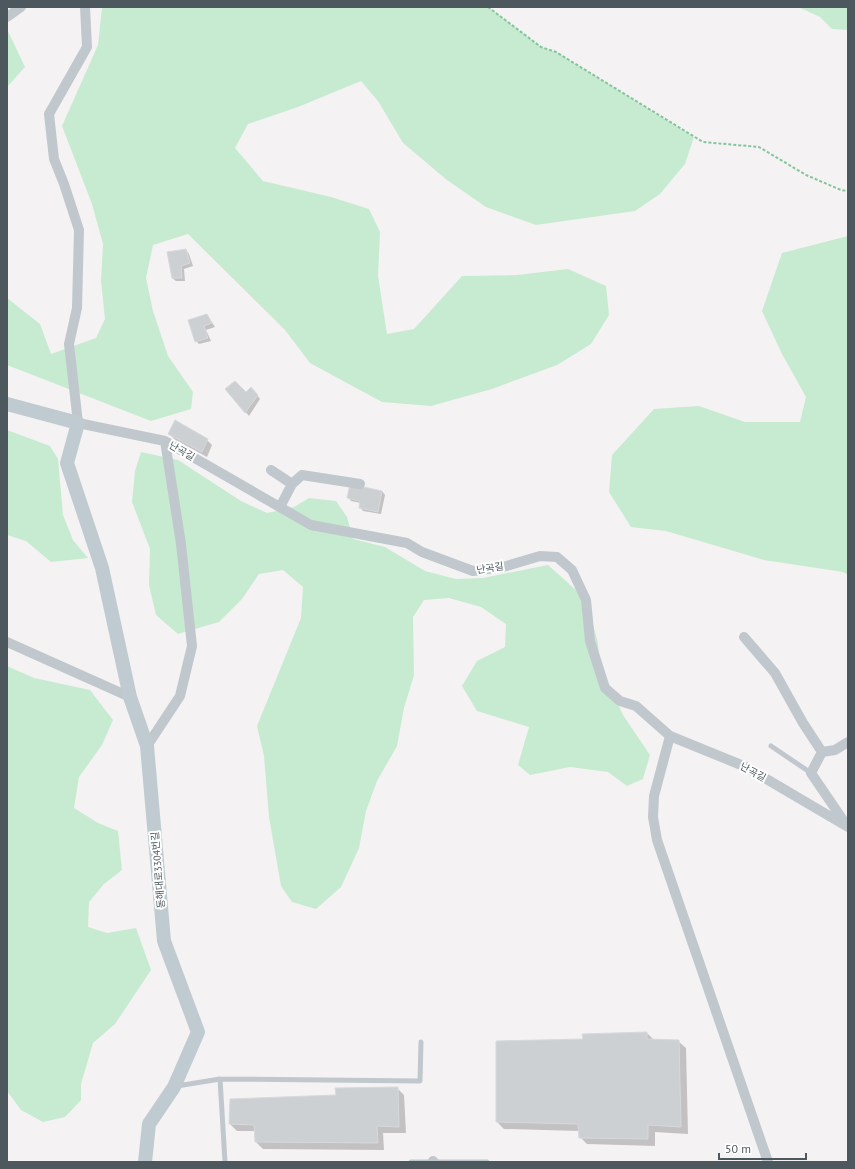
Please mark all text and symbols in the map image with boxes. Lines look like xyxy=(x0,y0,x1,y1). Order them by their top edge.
street label: 난곡길 xyxy=(167,438,197,464)
street label: 난곡길 xyxy=(475,559,505,577)
street label: 난곡길 xyxy=(738,760,768,784)
street label: 동해대로3304번길 xyxy=(148,831,168,909)
scale bar xyxy=(719,1135,806,1161)
text: 50 m xyxy=(725,1141,751,1156)

